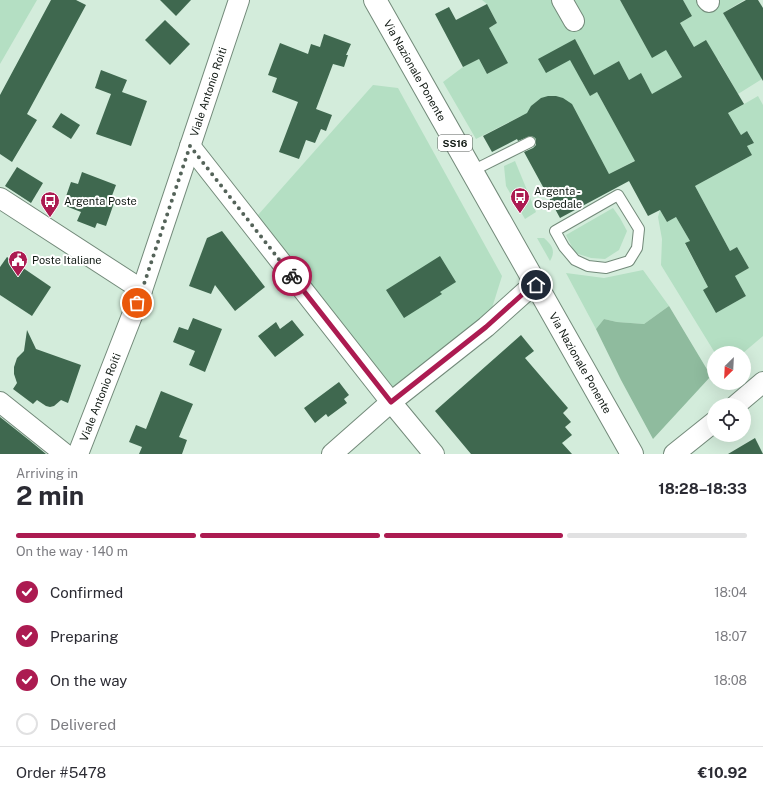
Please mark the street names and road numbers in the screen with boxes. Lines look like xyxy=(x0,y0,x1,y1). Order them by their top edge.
street label: Via Nazionale Ponente xyxy=(382,18,448,123)
street label: Viale Antonio Roiti xyxy=(188,46,229,138)
road number: SS16 xyxy=(438,135,472,151)
street label: Via Nazionale Ponente xyxy=(547,310,614,416)
street label: Viale Antonio Roiti xyxy=(78,351,123,443)

